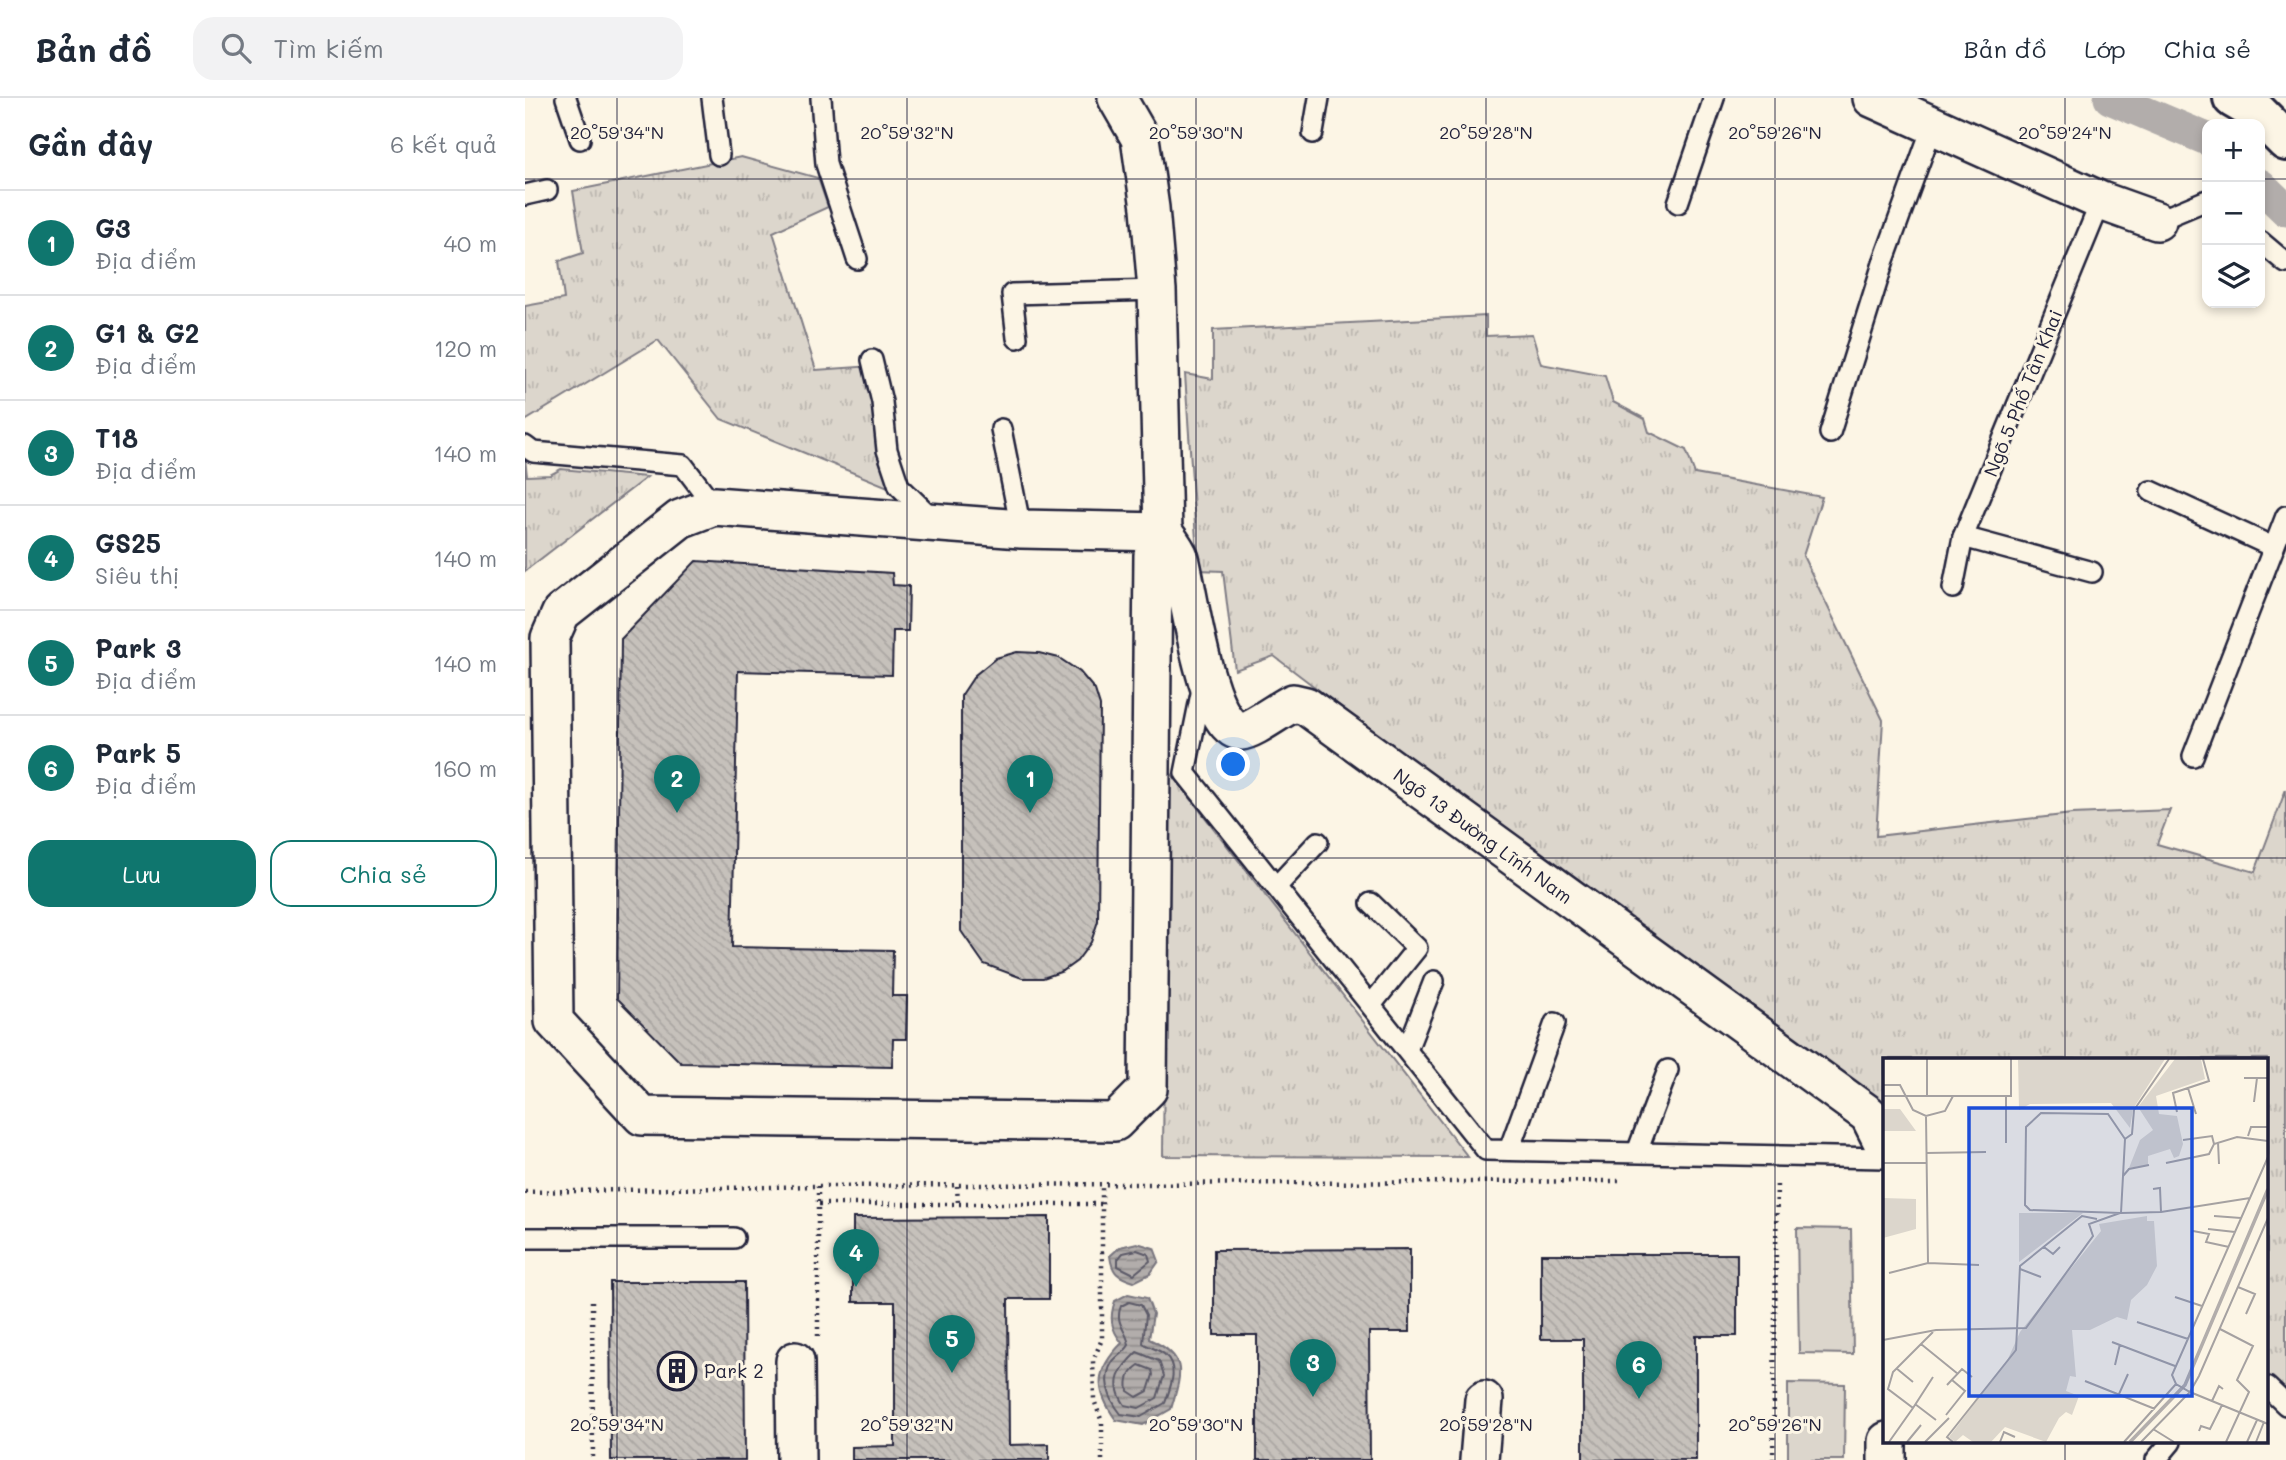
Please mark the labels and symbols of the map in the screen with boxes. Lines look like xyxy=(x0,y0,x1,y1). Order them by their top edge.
text: 20°59'34"N xyxy=(570,120,664,144)
text: 20°59'32"N xyxy=(860,120,954,144)
text: 20°59'30"N xyxy=(1149,120,1243,144)
text: 20°59'28"N xyxy=(1439,120,1533,144)
text: 20°59'26"N xyxy=(1728,120,1822,144)
text: 20°59'24"N xyxy=(2018,120,2112,144)
street label: Ngõ 5 Phố Tân Khai xyxy=(1978,306,2067,480)
your location xyxy=(1216,747,1250,781)
pin: 2 xyxy=(654,755,700,813)
pin: 1 xyxy=(1007,755,1053,813)
street label: Ngõ 13 Đường Lĩnh Nam xyxy=(1389,762,1578,909)
inset map xyxy=(1883,1058,2269,1442)
pin: 4 xyxy=(833,1229,879,1287)
pin: 5 xyxy=(929,1315,975,1373)
pin: 3 xyxy=(1290,1339,1336,1397)
pin: 6 xyxy=(1616,1341,1662,1399)
building icon: Park 2 xyxy=(656,1350,698,1392)
place label: Park 2 xyxy=(704,1358,764,1383)
text: 20°59'34"N xyxy=(570,1412,664,1436)
text: 20°59'32"N xyxy=(860,1412,954,1436)
text: 20°59'30"N xyxy=(1149,1412,1243,1436)
text: 20°59'28"N xyxy=(1439,1412,1533,1436)
text: 20°59'26"N xyxy=(1728,1412,1822,1436)

